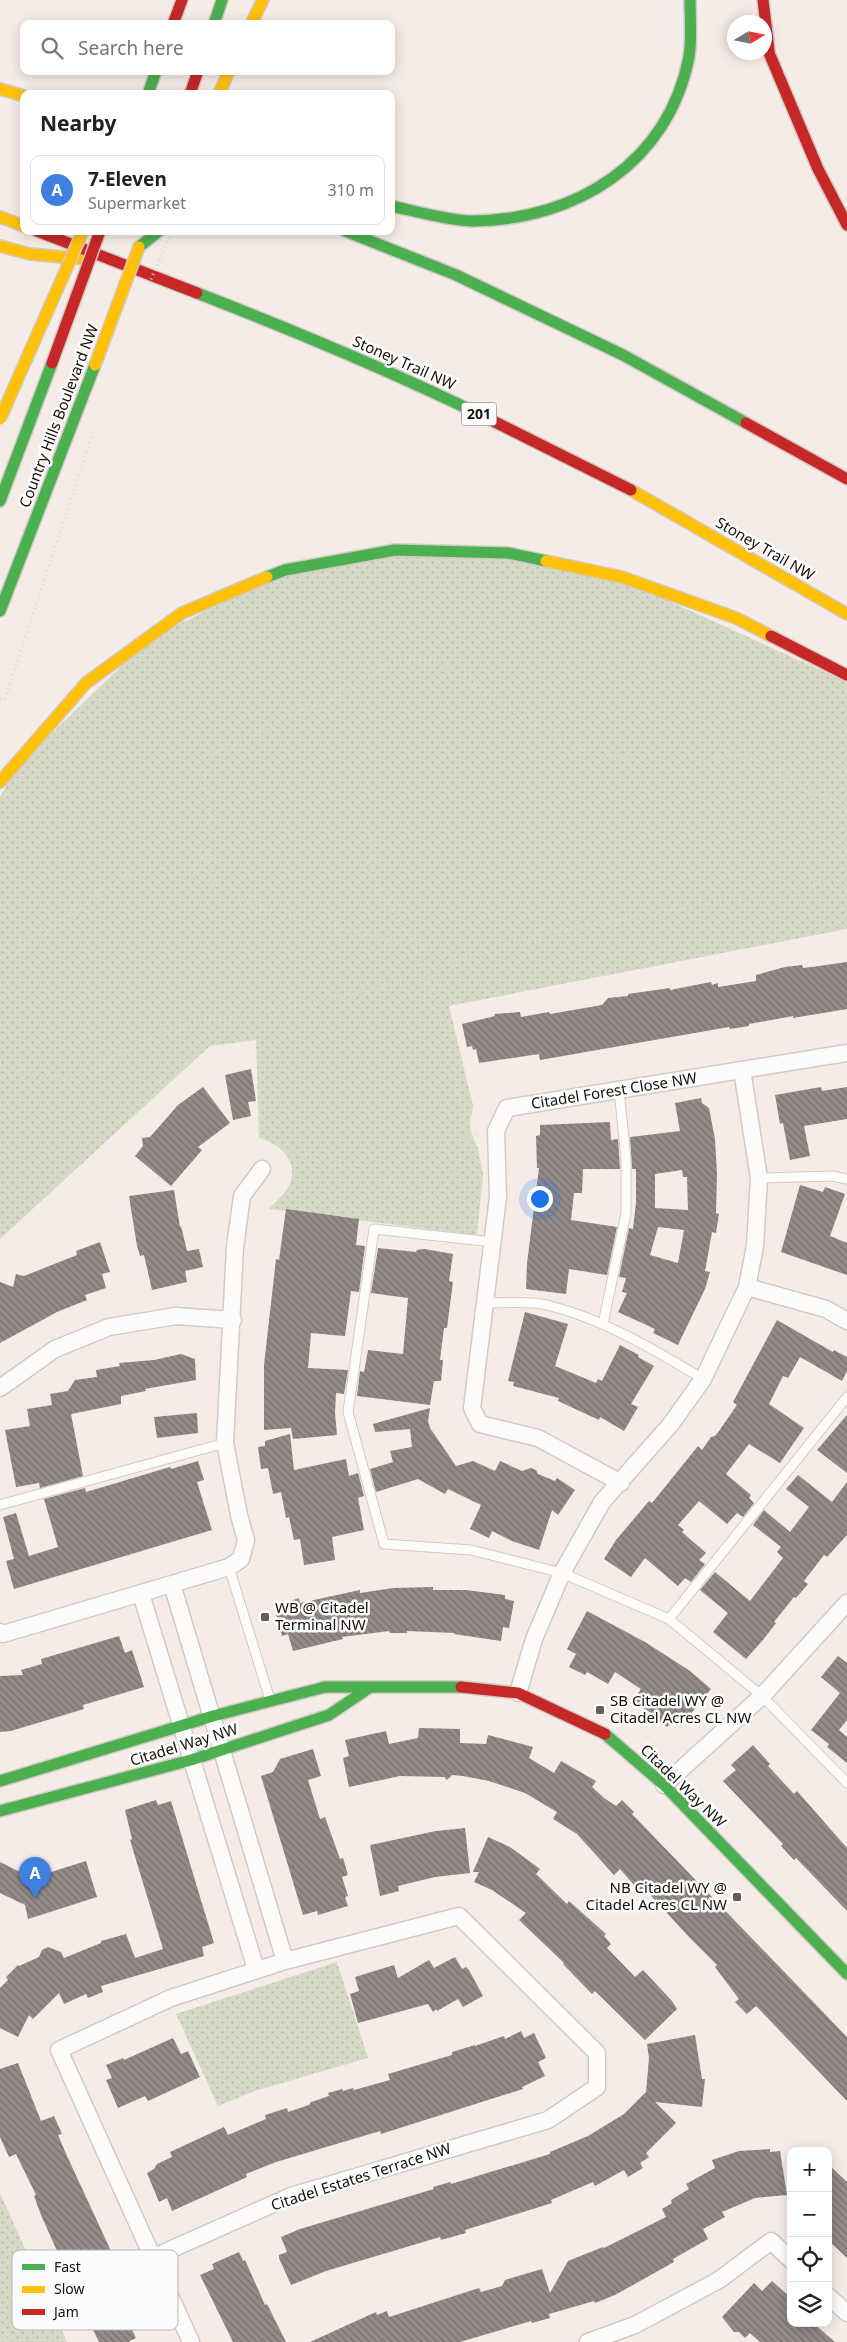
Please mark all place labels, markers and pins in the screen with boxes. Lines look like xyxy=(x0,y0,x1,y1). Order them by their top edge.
place label: WB @ Citadel Terminal NW xyxy=(275,1597,369,1634)
marker: WB @ Citadel Terminal NW xyxy=(259,1611,271,1623)
place label: SB Citadel WY @ Citadel Acres CL NW xyxy=(610,1690,752,1727)
marker: SB Citadel WY @ Citadel Acres CL NW xyxy=(594,1704,606,1716)
pin: A xyxy=(19,1857,51,1898)
place label: NB Citadel WY @ Citadel Acres CL NW xyxy=(586,1877,727,1914)
marker: NB Citadel WY @ Citadel Acres CL NW xyxy=(731,1891,743,1903)

